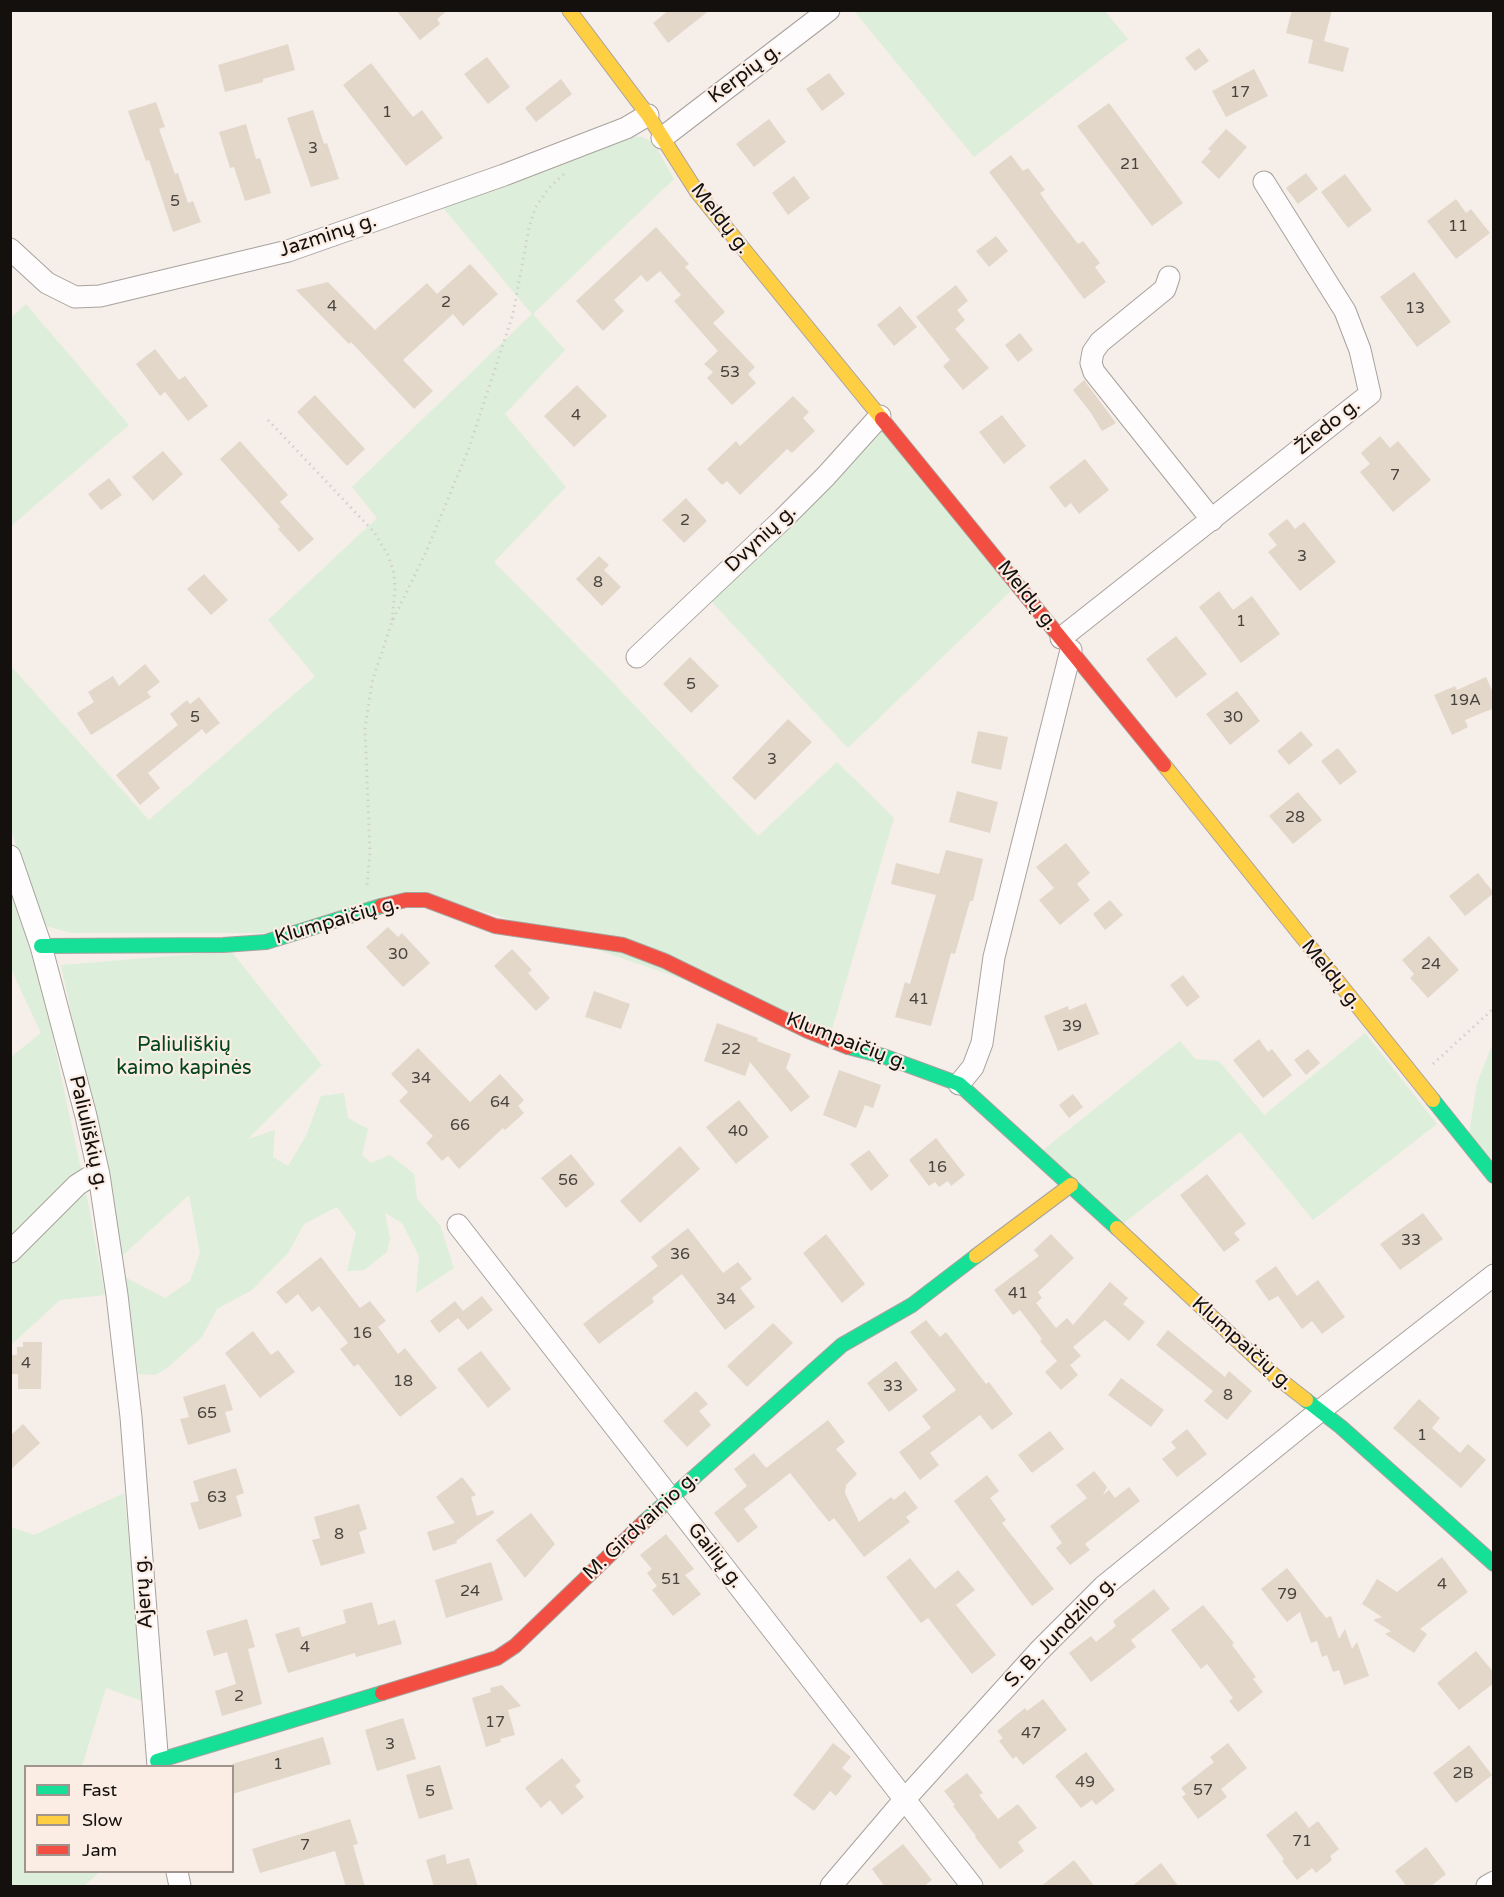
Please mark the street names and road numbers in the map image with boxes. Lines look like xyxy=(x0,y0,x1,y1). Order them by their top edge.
street label: Kerpių g. xyxy=(704,39,786,109)
street label: Meldų g. xyxy=(685,179,755,259)
street label: Jazminų g. xyxy=(276,209,380,263)
street label: Žiedo g. xyxy=(1291,393,1365,461)
street label: Dvynių g. xyxy=(720,500,802,578)
street label: Meldų g. xyxy=(992,556,1062,636)
street label: Klumpaičių g. xyxy=(272,892,402,950)
street label: Meldų g. xyxy=(1296,935,1366,1015)
street label: Klumpaičių g. xyxy=(783,1008,911,1076)
street label: Paliuliškių g. xyxy=(63,1073,113,1193)
street label: Klumpaičių g. xyxy=(1186,1292,1298,1396)
street label: M. Girdvainio g. xyxy=(578,1466,704,1586)
street label: Gailių g. xyxy=(682,1518,748,1594)
street label: Ajerų g. xyxy=(129,1554,159,1630)
street label: S. B. Jundzilo g. xyxy=(1000,1571,1122,1693)

